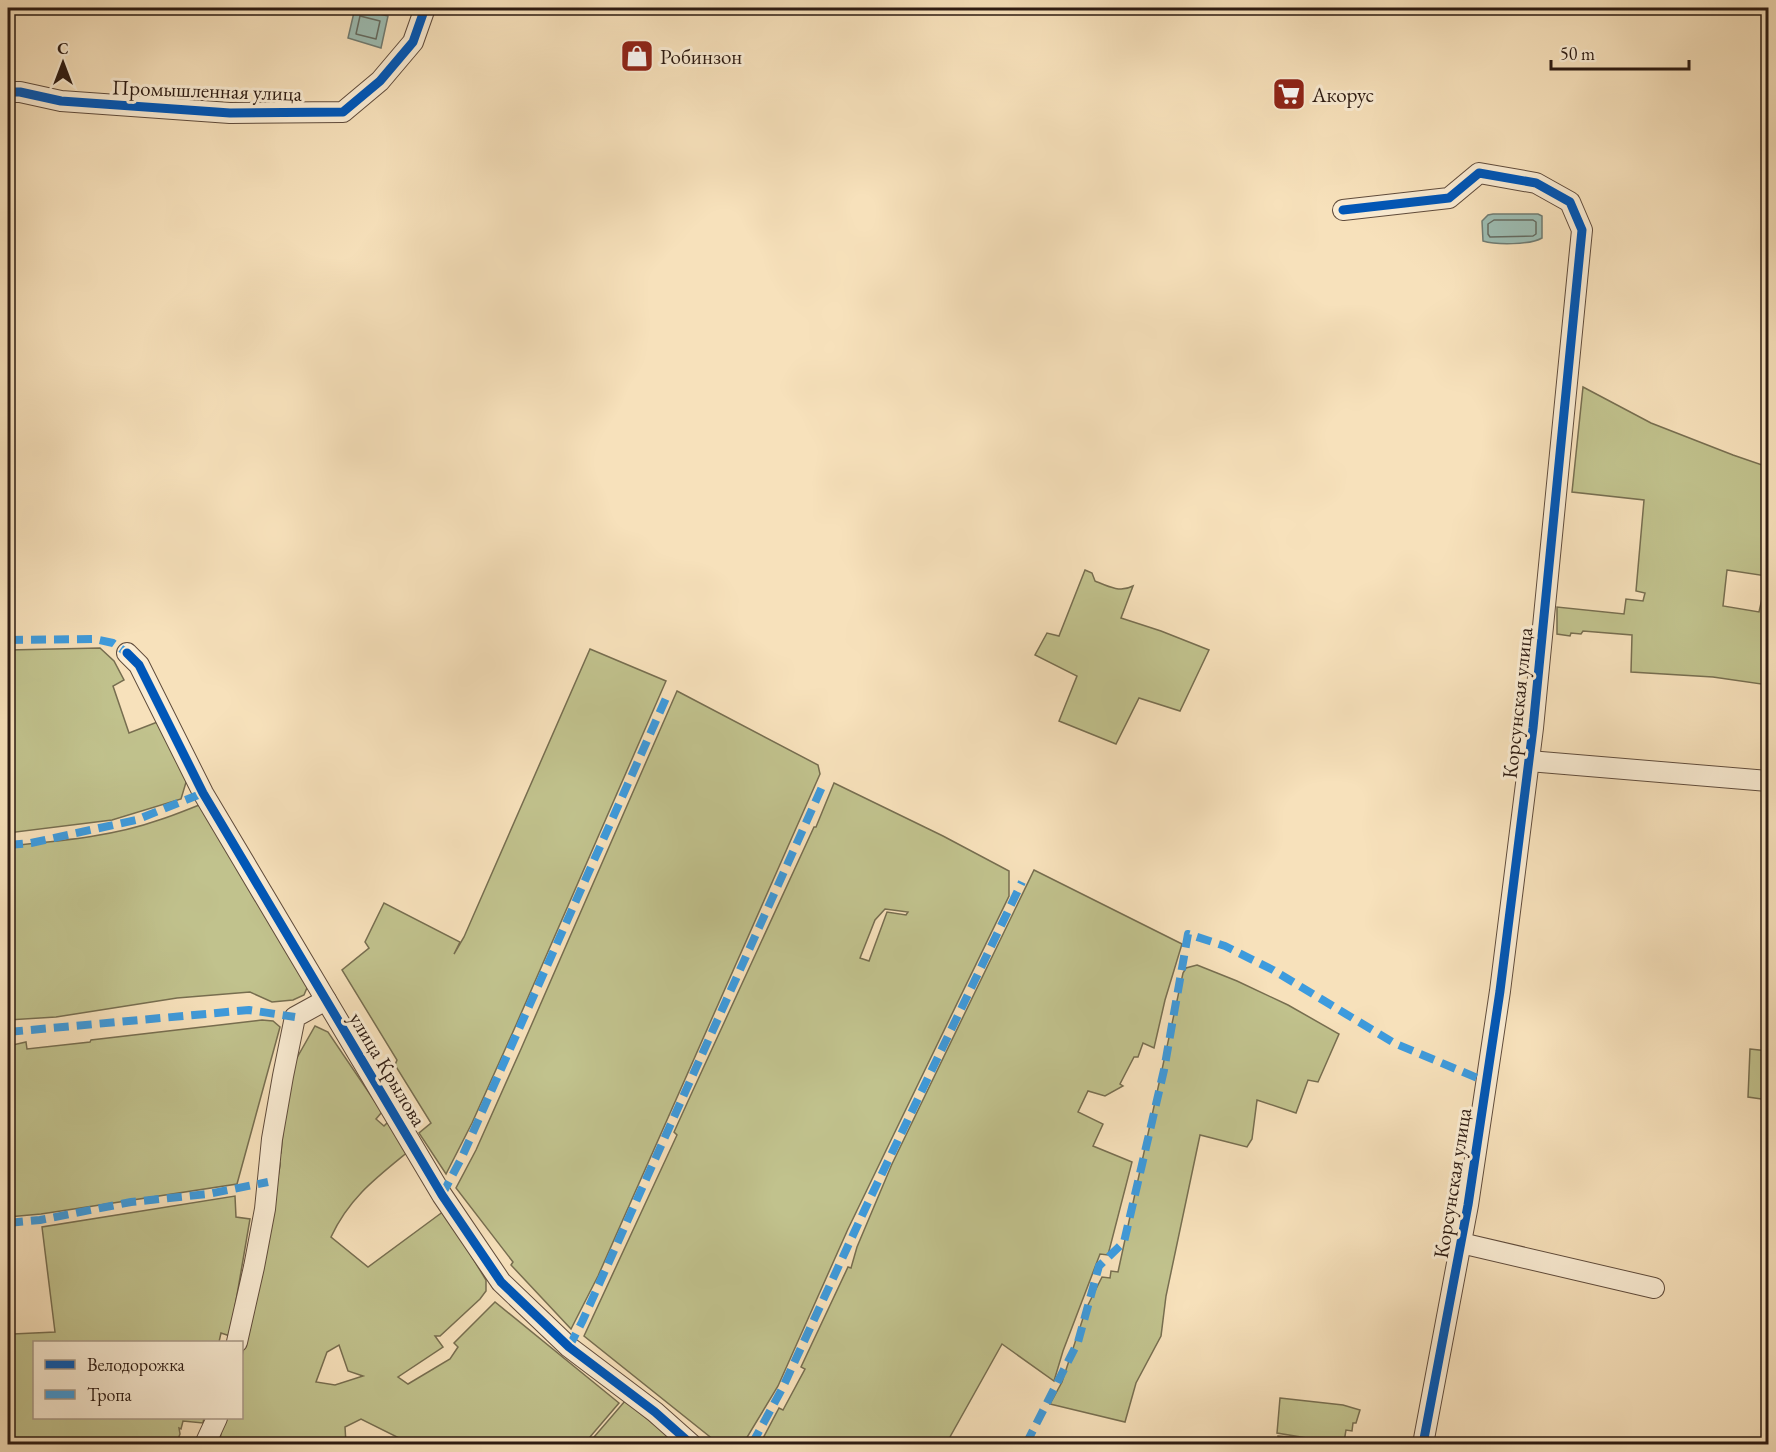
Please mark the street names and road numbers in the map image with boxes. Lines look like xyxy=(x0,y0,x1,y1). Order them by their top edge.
street label: Промышленная улица xyxy=(112,73,303,107)
street label: Корсунская улица xyxy=(1496,625,1538,780)
street label: улица Крылова xyxy=(343,1007,433,1132)
street label: Корсунская улица xyxy=(1427,1105,1477,1260)

